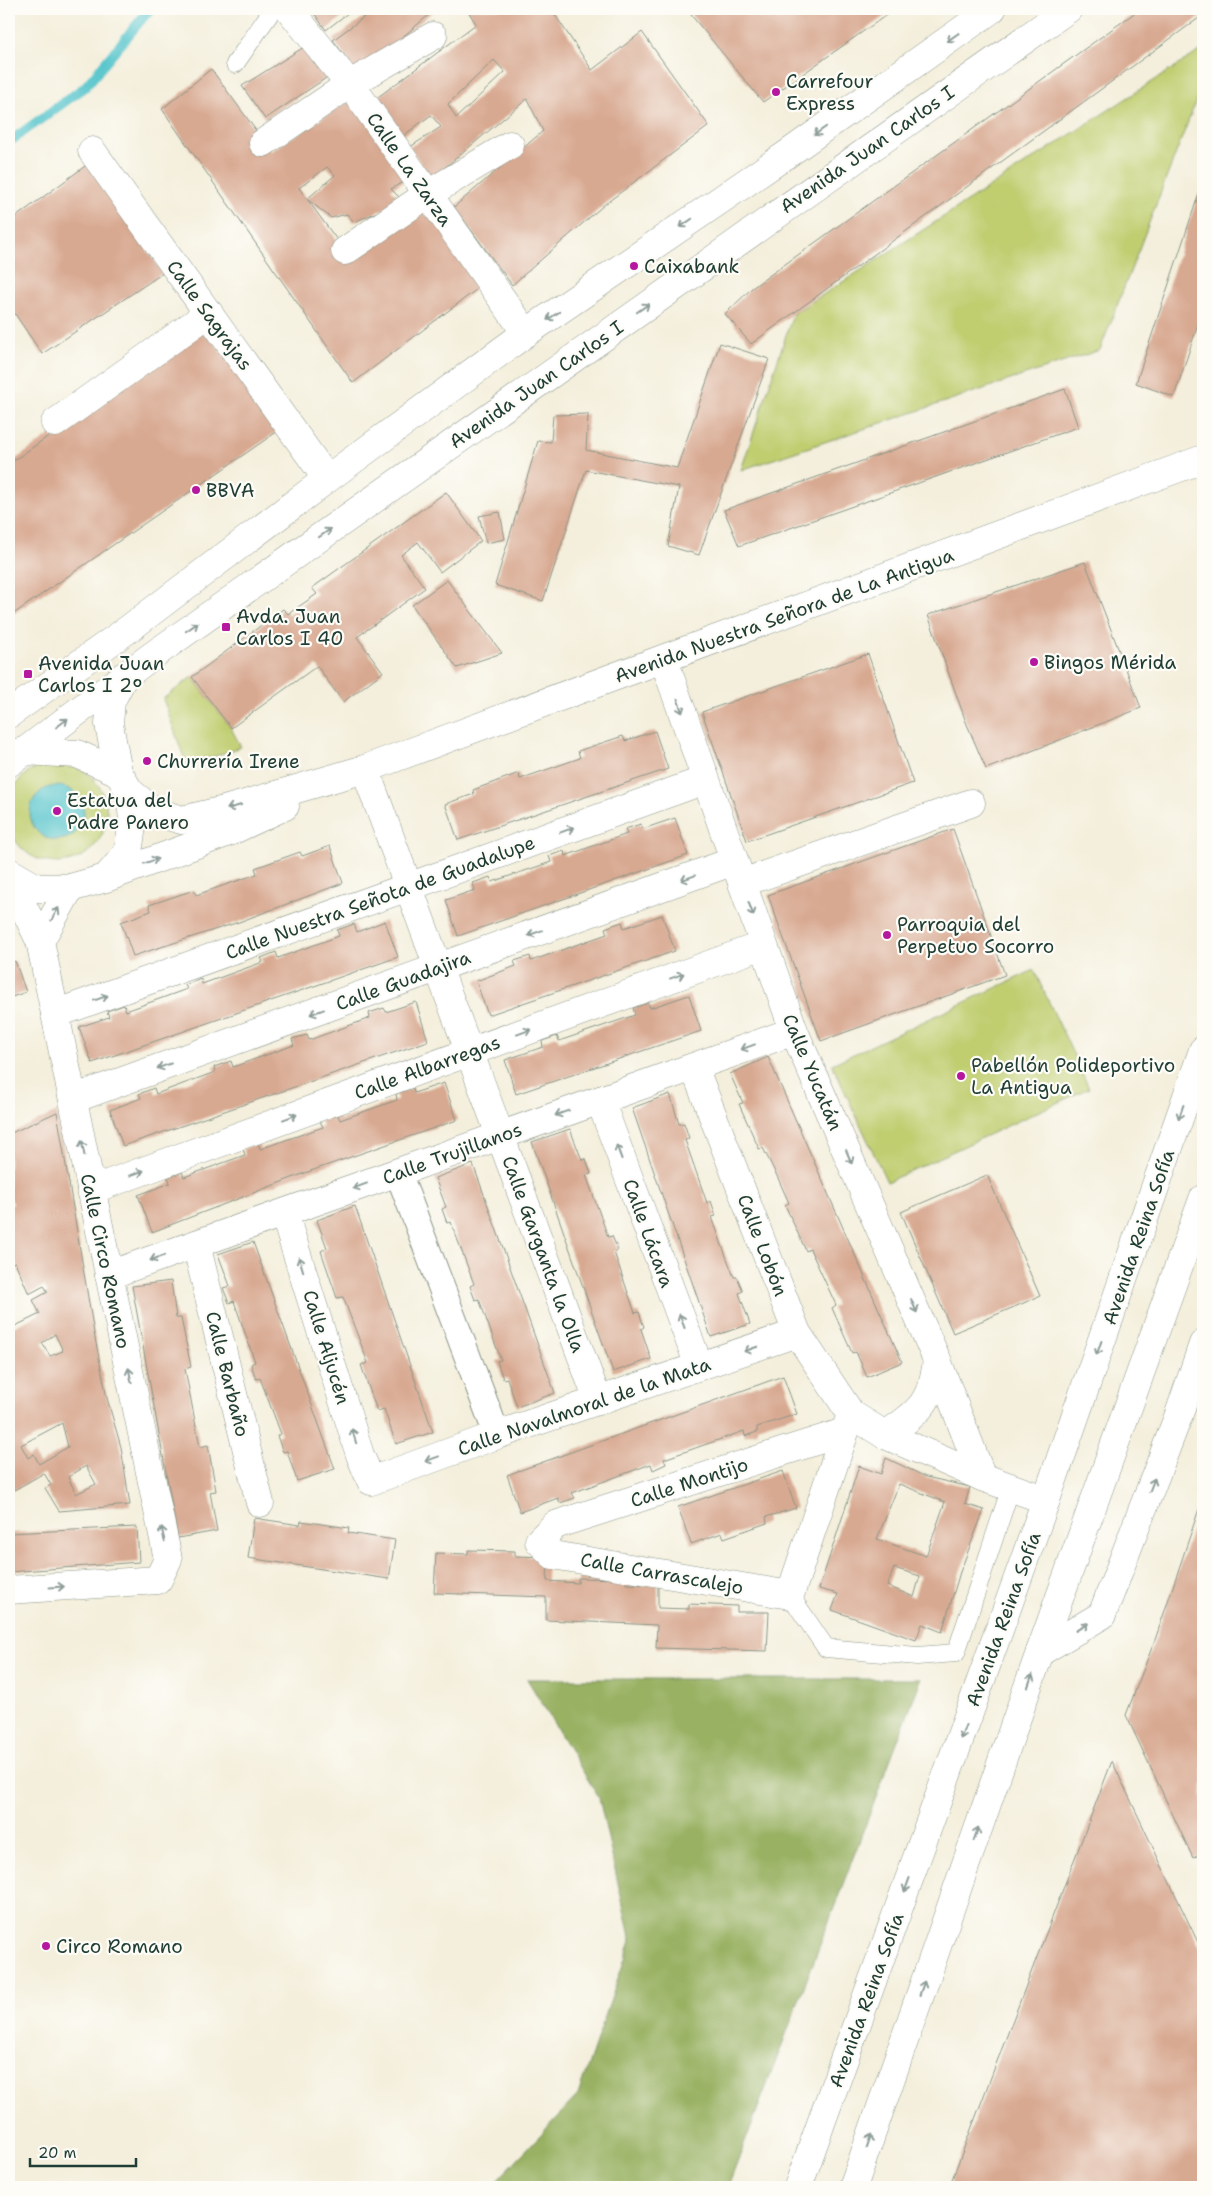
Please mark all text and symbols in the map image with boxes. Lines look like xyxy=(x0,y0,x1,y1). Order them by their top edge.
one-way arrow xyxy=(946,32,960,42)
place label: Carrefour Express xyxy=(786,69,873,116)
street label: Avenida Juan Carlos I xyxy=(775,80,959,219)
marker: Carrefour Express xyxy=(770,86,782,98)
street label: Calle La Zarza xyxy=(361,107,458,231)
one-way arrow xyxy=(813,126,827,136)
one-way arrow xyxy=(679,218,693,228)
place label: Caixabank xyxy=(644,254,740,279)
street label: Calle Sagrajas xyxy=(161,255,258,375)
marker: Caixabank xyxy=(628,260,640,272)
one-way arrow xyxy=(636,303,650,313)
one-way arrow xyxy=(546,311,560,321)
street label: Avenida Juan Carlos I xyxy=(444,315,628,454)
place label: BBVA xyxy=(206,478,255,503)
marker: BBVA xyxy=(190,484,202,496)
one-way arrow xyxy=(318,528,332,538)
street label: Avenida Nuestra Señora de La Antigua xyxy=(611,542,957,689)
place label: Avda. Juan Carlos I 40 xyxy=(236,604,343,651)
marker: Avda. Juan Carlos I 40 xyxy=(220,621,232,633)
one-way arrow xyxy=(185,622,199,632)
place label: Bingos Mérida xyxy=(1044,650,1177,675)
place label: Avenida Juan Carlos I 2º xyxy=(38,651,164,698)
marker: Bingos Mérida xyxy=(1028,656,1040,668)
marker: Avenida Juan Carlos I 2º xyxy=(22,668,34,680)
one-way arrow xyxy=(675,697,685,713)
one-way arrow xyxy=(55,718,68,729)
place label: Churrería Irene xyxy=(157,749,300,774)
marker: Churrería Irene xyxy=(141,755,153,767)
place label: Estatua del Padre Panero xyxy=(67,788,189,835)
one-way arrow xyxy=(227,803,243,812)
marker: Estatua del Padre Panero xyxy=(51,805,63,817)
one-way arrow xyxy=(559,825,574,834)
street label: Calle Nuestra Señota de Guadalupe xyxy=(222,830,538,965)
one-way arrow xyxy=(143,856,159,865)
one-way arrow xyxy=(681,874,696,883)
one-way arrow xyxy=(747,900,756,916)
one-way arrow xyxy=(50,907,60,922)
place label: Parroquia del Perpetuo Socorro xyxy=(897,912,1054,959)
one-way arrow xyxy=(528,929,543,938)
marker: Parroquia del Perpetuo Socorro xyxy=(881,929,893,941)
street label: Calle Guadajira xyxy=(332,944,474,1016)
one-way arrow xyxy=(669,971,684,980)
one-way arrow xyxy=(93,993,108,1002)
one-way arrow xyxy=(309,1008,325,1017)
street label: Calle Yucatán xyxy=(777,1010,848,1134)
one-way arrow xyxy=(516,1027,532,1036)
street label: Calle Albarregas xyxy=(351,1029,504,1105)
one-way arrow xyxy=(741,1043,757,1052)
place label: Pabellón Polideportivo La Antigua xyxy=(971,1053,1175,1100)
one-way arrow xyxy=(156,1062,172,1071)
marker: Pabellón Polideportivo La Antigua xyxy=(955,1070,967,1082)
one-way arrow xyxy=(1176,1104,1186,1120)
one-way arrow xyxy=(555,1109,571,1118)
one-way arrow xyxy=(281,1112,297,1122)
street label: Calle Trujillanos xyxy=(379,1117,525,1190)
one-way arrow xyxy=(77,1140,87,1156)
one-way arrow xyxy=(614,1145,623,1160)
street label: Avenida Reina Sofía xyxy=(1097,1146,1180,1328)
one-way arrow xyxy=(845,1149,855,1164)
street label: Calle Garganta la Olla xyxy=(496,1152,591,1356)
one-way arrow xyxy=(129,1168,144,1177)
street label: Calle Circo Romano xyxy=(75,1171,136,1351)
street label: Calle Lácara xyxy=(617,1175,680,1291)
one-way arrow xyxy=(353,1182,368,1191)
street label: Calle Lobón xyxy=(732,1191,793,1300)
one-way arrow xyxy=(149,1253,165,1263)
one-way arrow xyxy=(295,1256,305,1272)
street label: Calle Aljucén xyxy=(297,1287,356,1407)
one-way arrow xyxy=(910,1298,919,1313)
street label: Calle Barbaño xyxy=(200,1309,255,1439)
one-way arrow xyxy=(677,1314,686,1329)
one-way arrow xyxy=(1094,1340,1103,1356)
one-way arrow xyxy=(743,1344,759,1354)
street label: Calle Navalmoral de la Mata xyxy=(454,1351,714,1462)
one-way arrow xyxy=(124,1368,134,1384)
one-way arrow xyxy=(349,1428,358,1444)
street label: Calle Montijo xyxy=(627,1452,751,1513)
one-way arrow xyxy=(425,1455,440,1464)
one-way arrow xyxy=(1148,1478,1157,1493)
one-way arrow xyxy=(158,1527,167,1543)
street label: Avenida Reina Sofía xyxy=(960,1528,1047,1710)
street label: Calle Carrascalejo xyxy=(578,1547,745,1600)
one-way arrow xyxy=(49,1582,65,1591)
one-way arrow xyxy=(1074,1621,1088,1631)
one-way arrow xyxy=(1026,1674,1035,1689)
one-way arrow xyxy=(957,1724,967,1740)
one-way arrow xyxy=(972,1827,981,1843)
one-way arrow xyxy=(902,1877,911,1892)
street label: Avenida Reina Sofía xyxy=(823,1909,910,2091)
place label: Circo Romano xyxy=(56,1934,183,1959)
marker: Circo Romano xyxy=(40,1940,52,1952)
one-way arrow xyxy=(918,1980,928,1996)
one-way arrow xyxy=(865,2134,874,2149)
scale bar xyxy=(30,2136,136,2168)
text: 20 m xyxy=(38,2143,77,2163)

